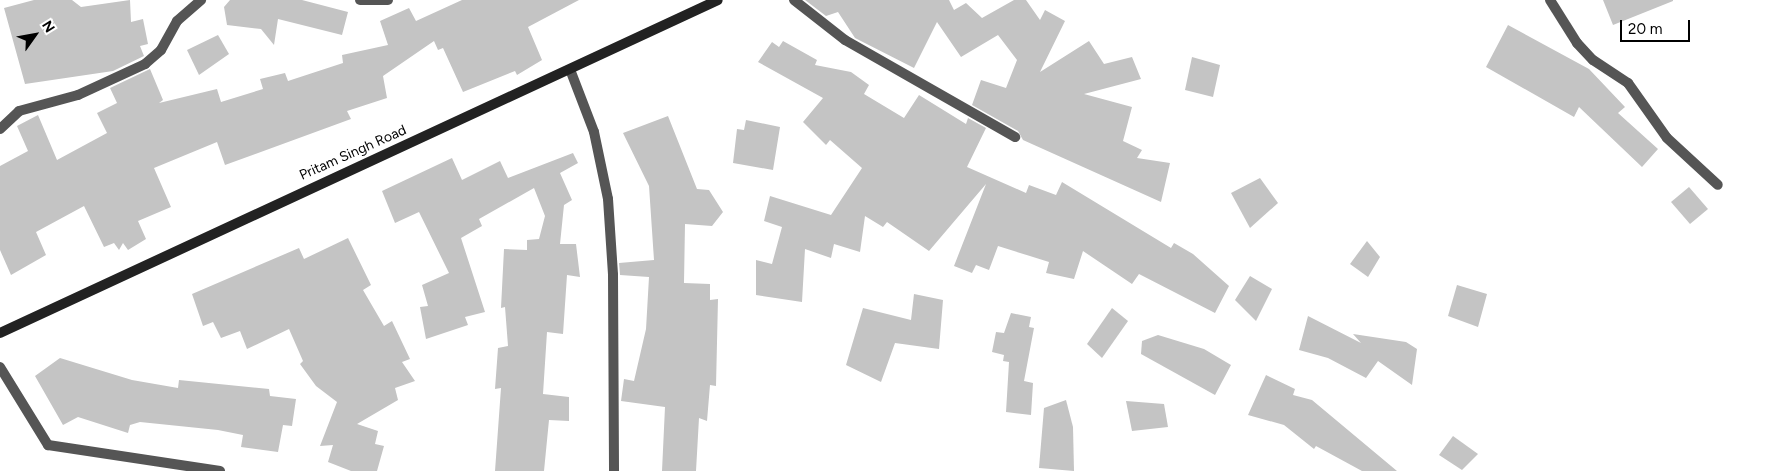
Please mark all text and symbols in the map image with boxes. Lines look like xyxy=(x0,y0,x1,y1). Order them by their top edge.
north arrow xyxy=(10,10,60,60)
scale bar xyxy=(1622,10,1692,42)
text: N xyxy=(38,18,58,36)
text: 20 m xyxy=(1628,20,1662,38)
street label: Pritam Singh Road xyxy=(297,122,409,184)

